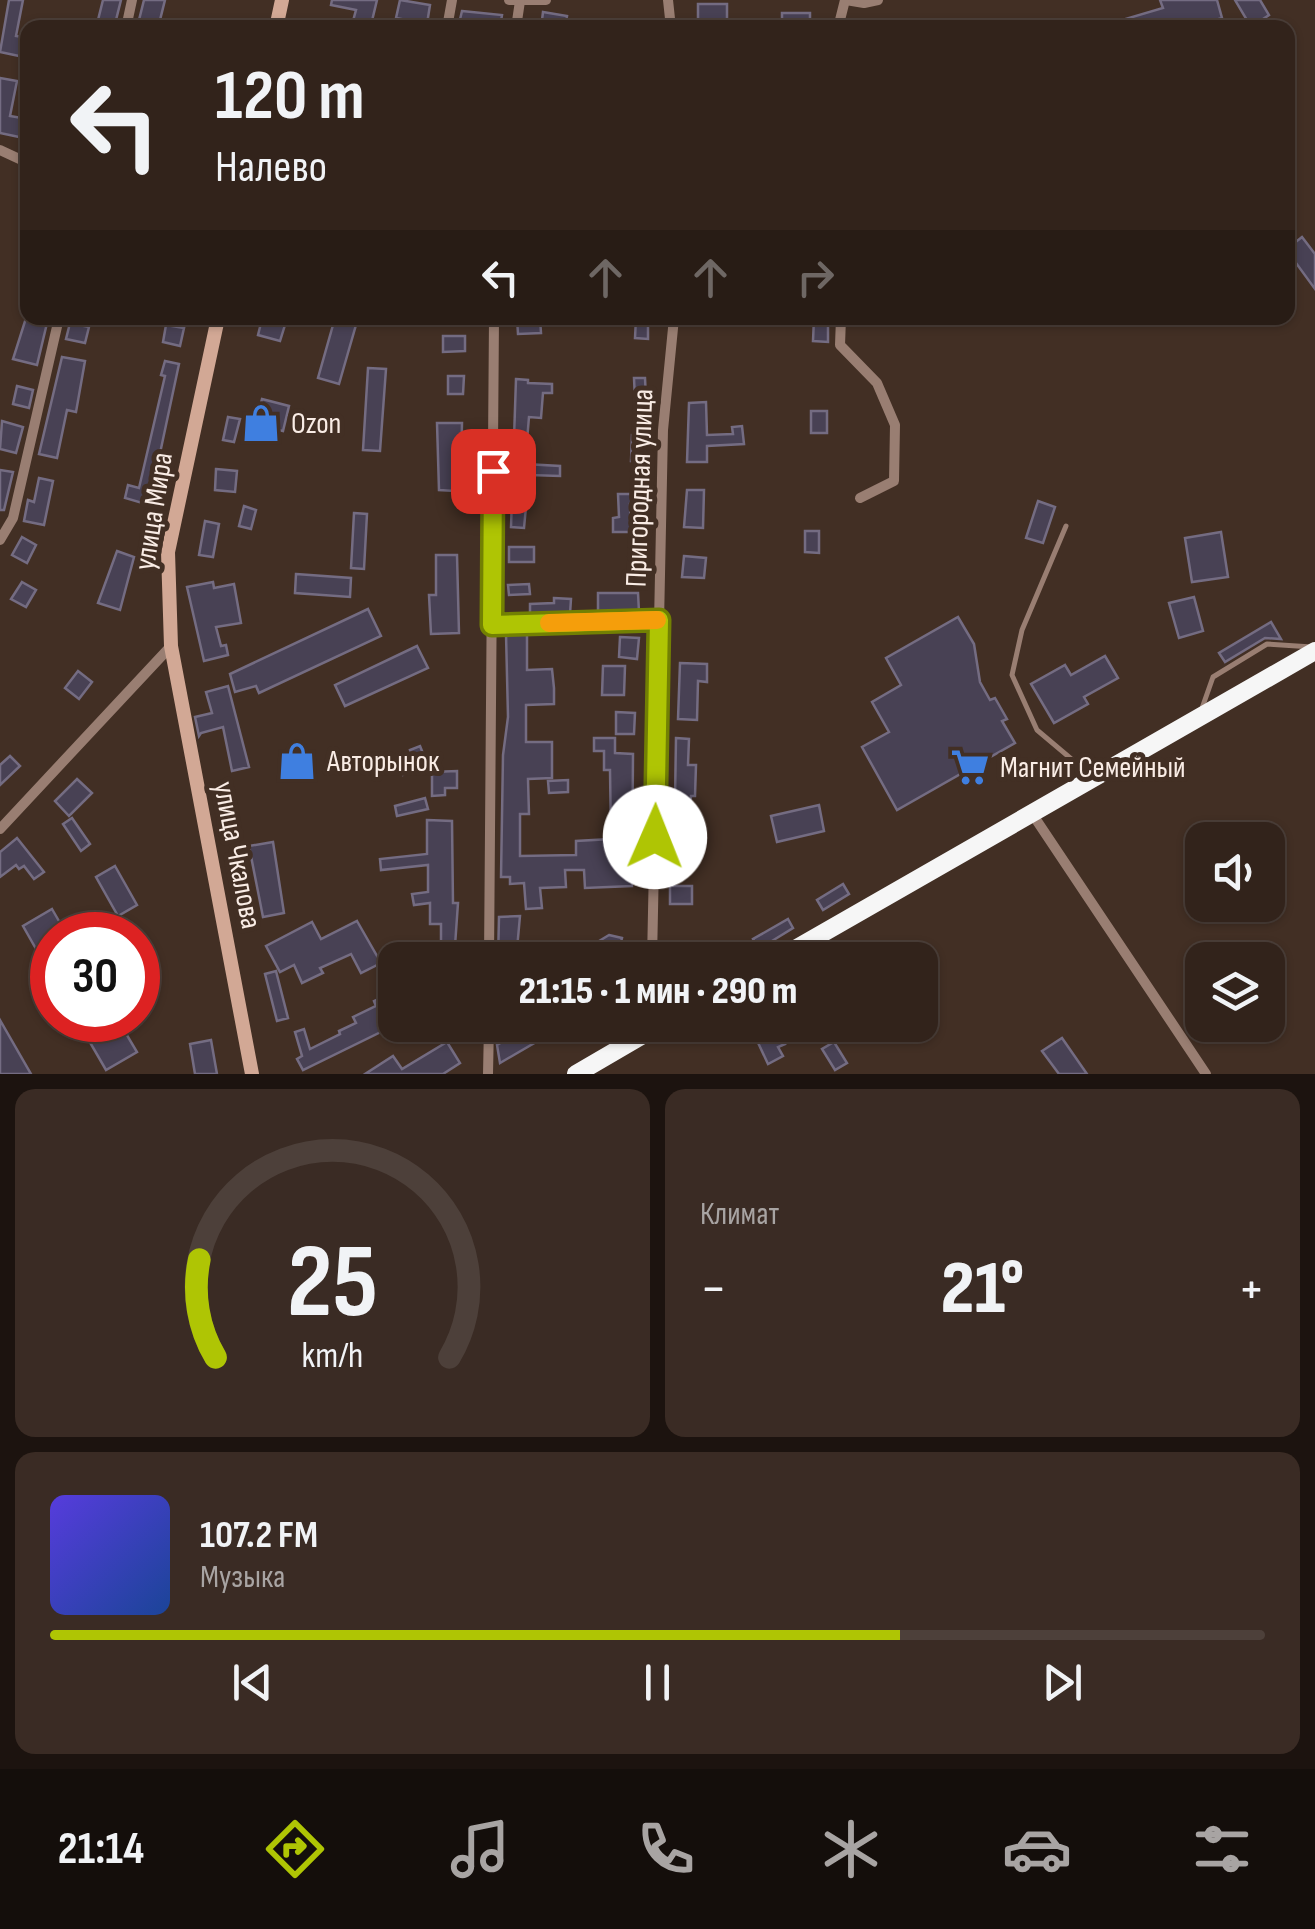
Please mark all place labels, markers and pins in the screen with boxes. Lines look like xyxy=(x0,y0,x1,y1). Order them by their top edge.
shop icon: Ozon xyxy=(240,402,282,444)
place label: Ozon xyxy=(291,406,341,442)
pin xyxy=(451,429,536,514)
shop icon: Авторынок xyxy=(276,740,318,782)
place label: Авторынок xyxy=(326,744,440,780)
supermarket icon: Магнит Семейный xyxy=(949,746,991,788)
place label: Магнит Семейный xyxy=(1000,750,1186,786)

